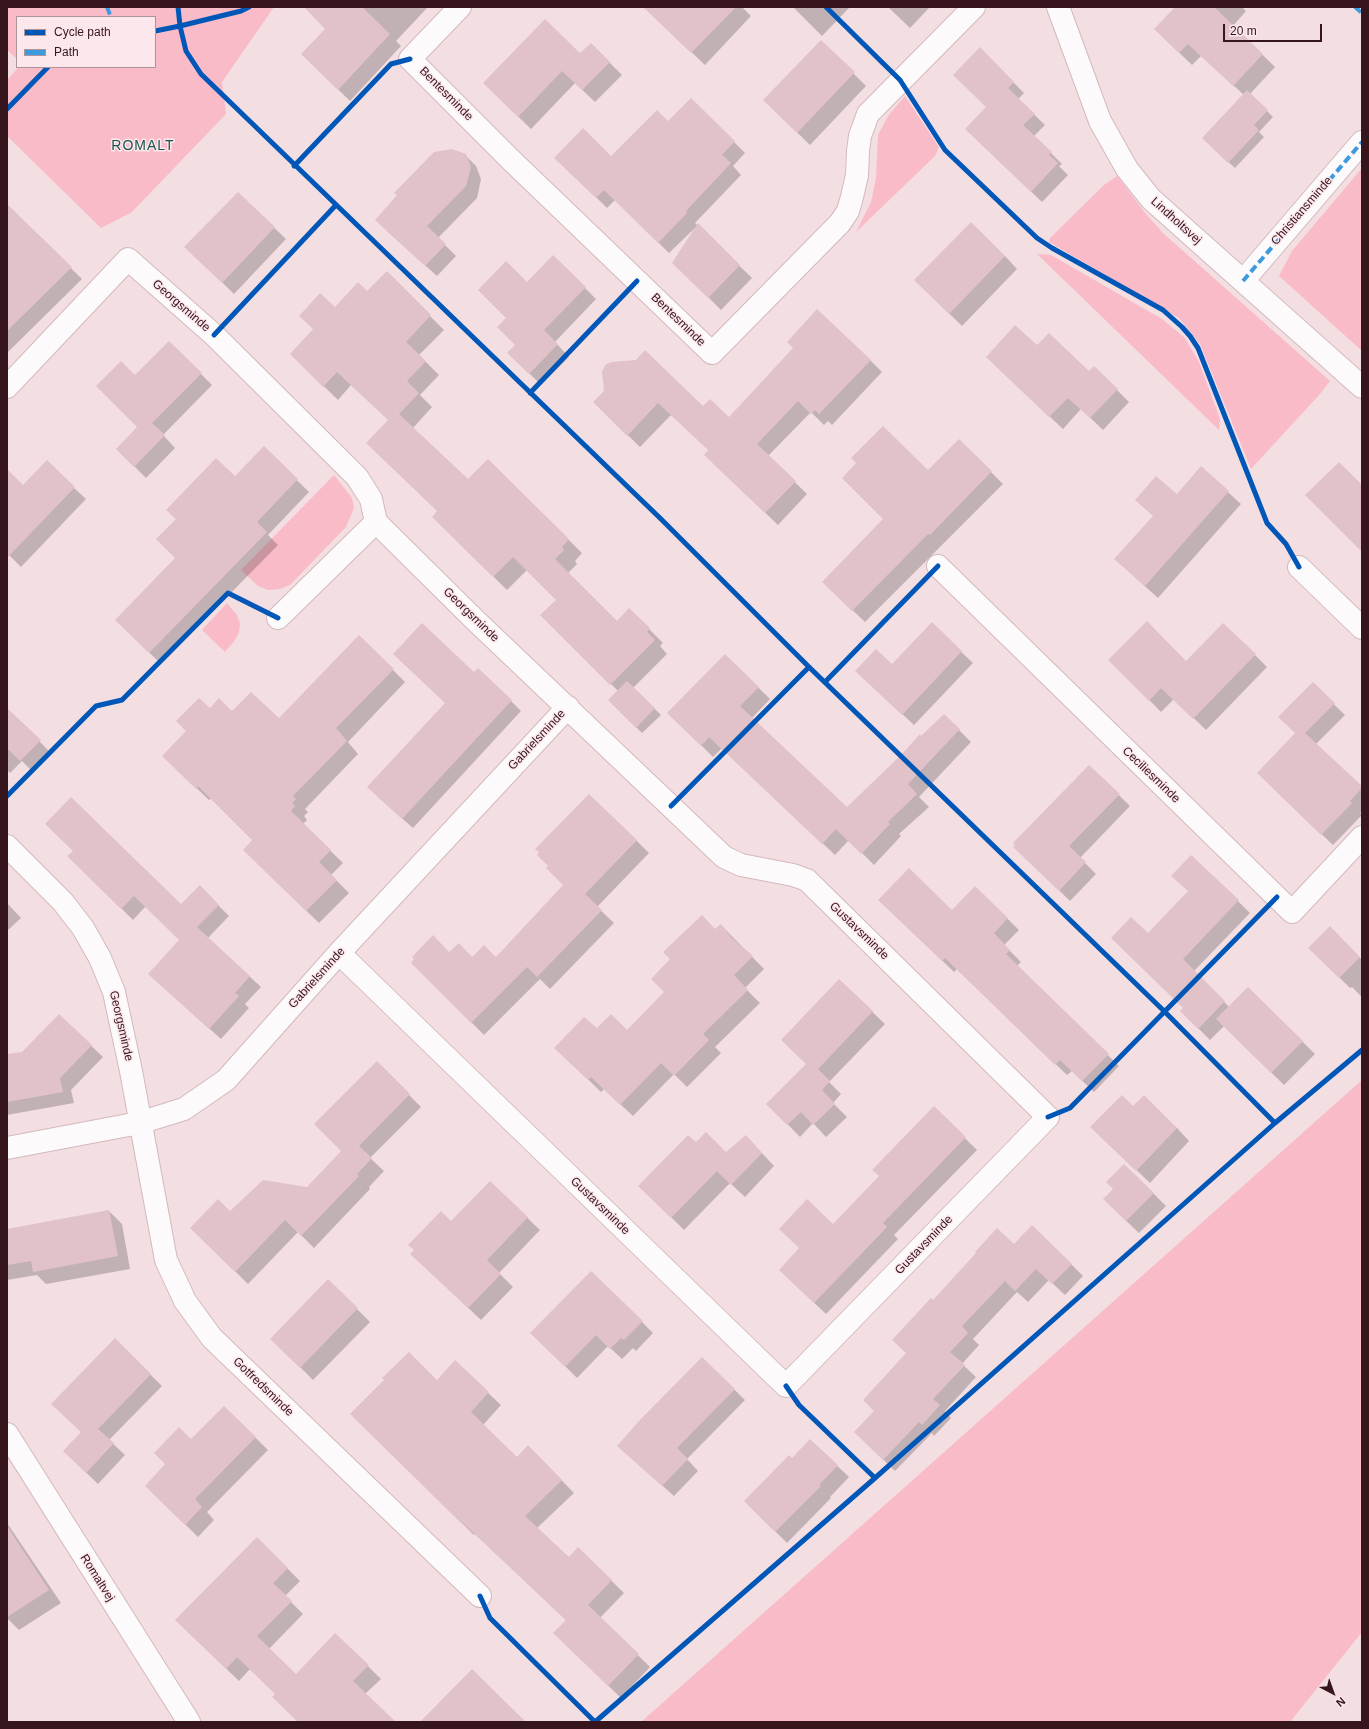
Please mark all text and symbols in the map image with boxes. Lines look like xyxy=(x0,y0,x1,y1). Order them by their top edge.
legend xyxy=(16,16,156,68)
scale bar xyxy=(1225,16,1324,42)
text: 20 m xyxy=(1230,24,1257,38)
text: Cycle path xyxy=(54,25,111,39)
text: Path xyxy=(54,45,79,59)
street label: Bentesminde xyxy=(416,64,476,124)
district label: ROMALT xyxy=(111,138,175,154)
street label: Christiansminde xyxy=(1268,174,1336,248)
street label: Lindholtsvej xyxy=(1148,194,1204,248)
street label: Georgsminde xyxy=(149,277,213,335)
street label: Bentesminde xyxy=(648,290,708,350)
street label: Georgsminde xyxy=(440,585,502,645)
street label: Gabrielsminde xyxy=(505,707,569,773)
street label: Ceciliesminde xyxy=(1119,744,1183,806)
street label: Gustavsminde xyxy=(826,899,892,963)
street label: Gabrielsminde xyxy=(286,944,348,1012)
street label: Georgsminde xyxy=(106,989,136,1063)
street label: Gustavsminde xyxy=(567,1174,633,1238)
street label: Gustavsminde xyxy=(892,1212,956,1278)
street label: Gotfredsminde xyxy=(230,1354,296,1420)
street label: Romaltvej xyxy=(77,1552,117,1604)
north arrow xyxy=(1313,1673,1353,1713)
text: N xyxy=(1334,1695,1348,1709)

